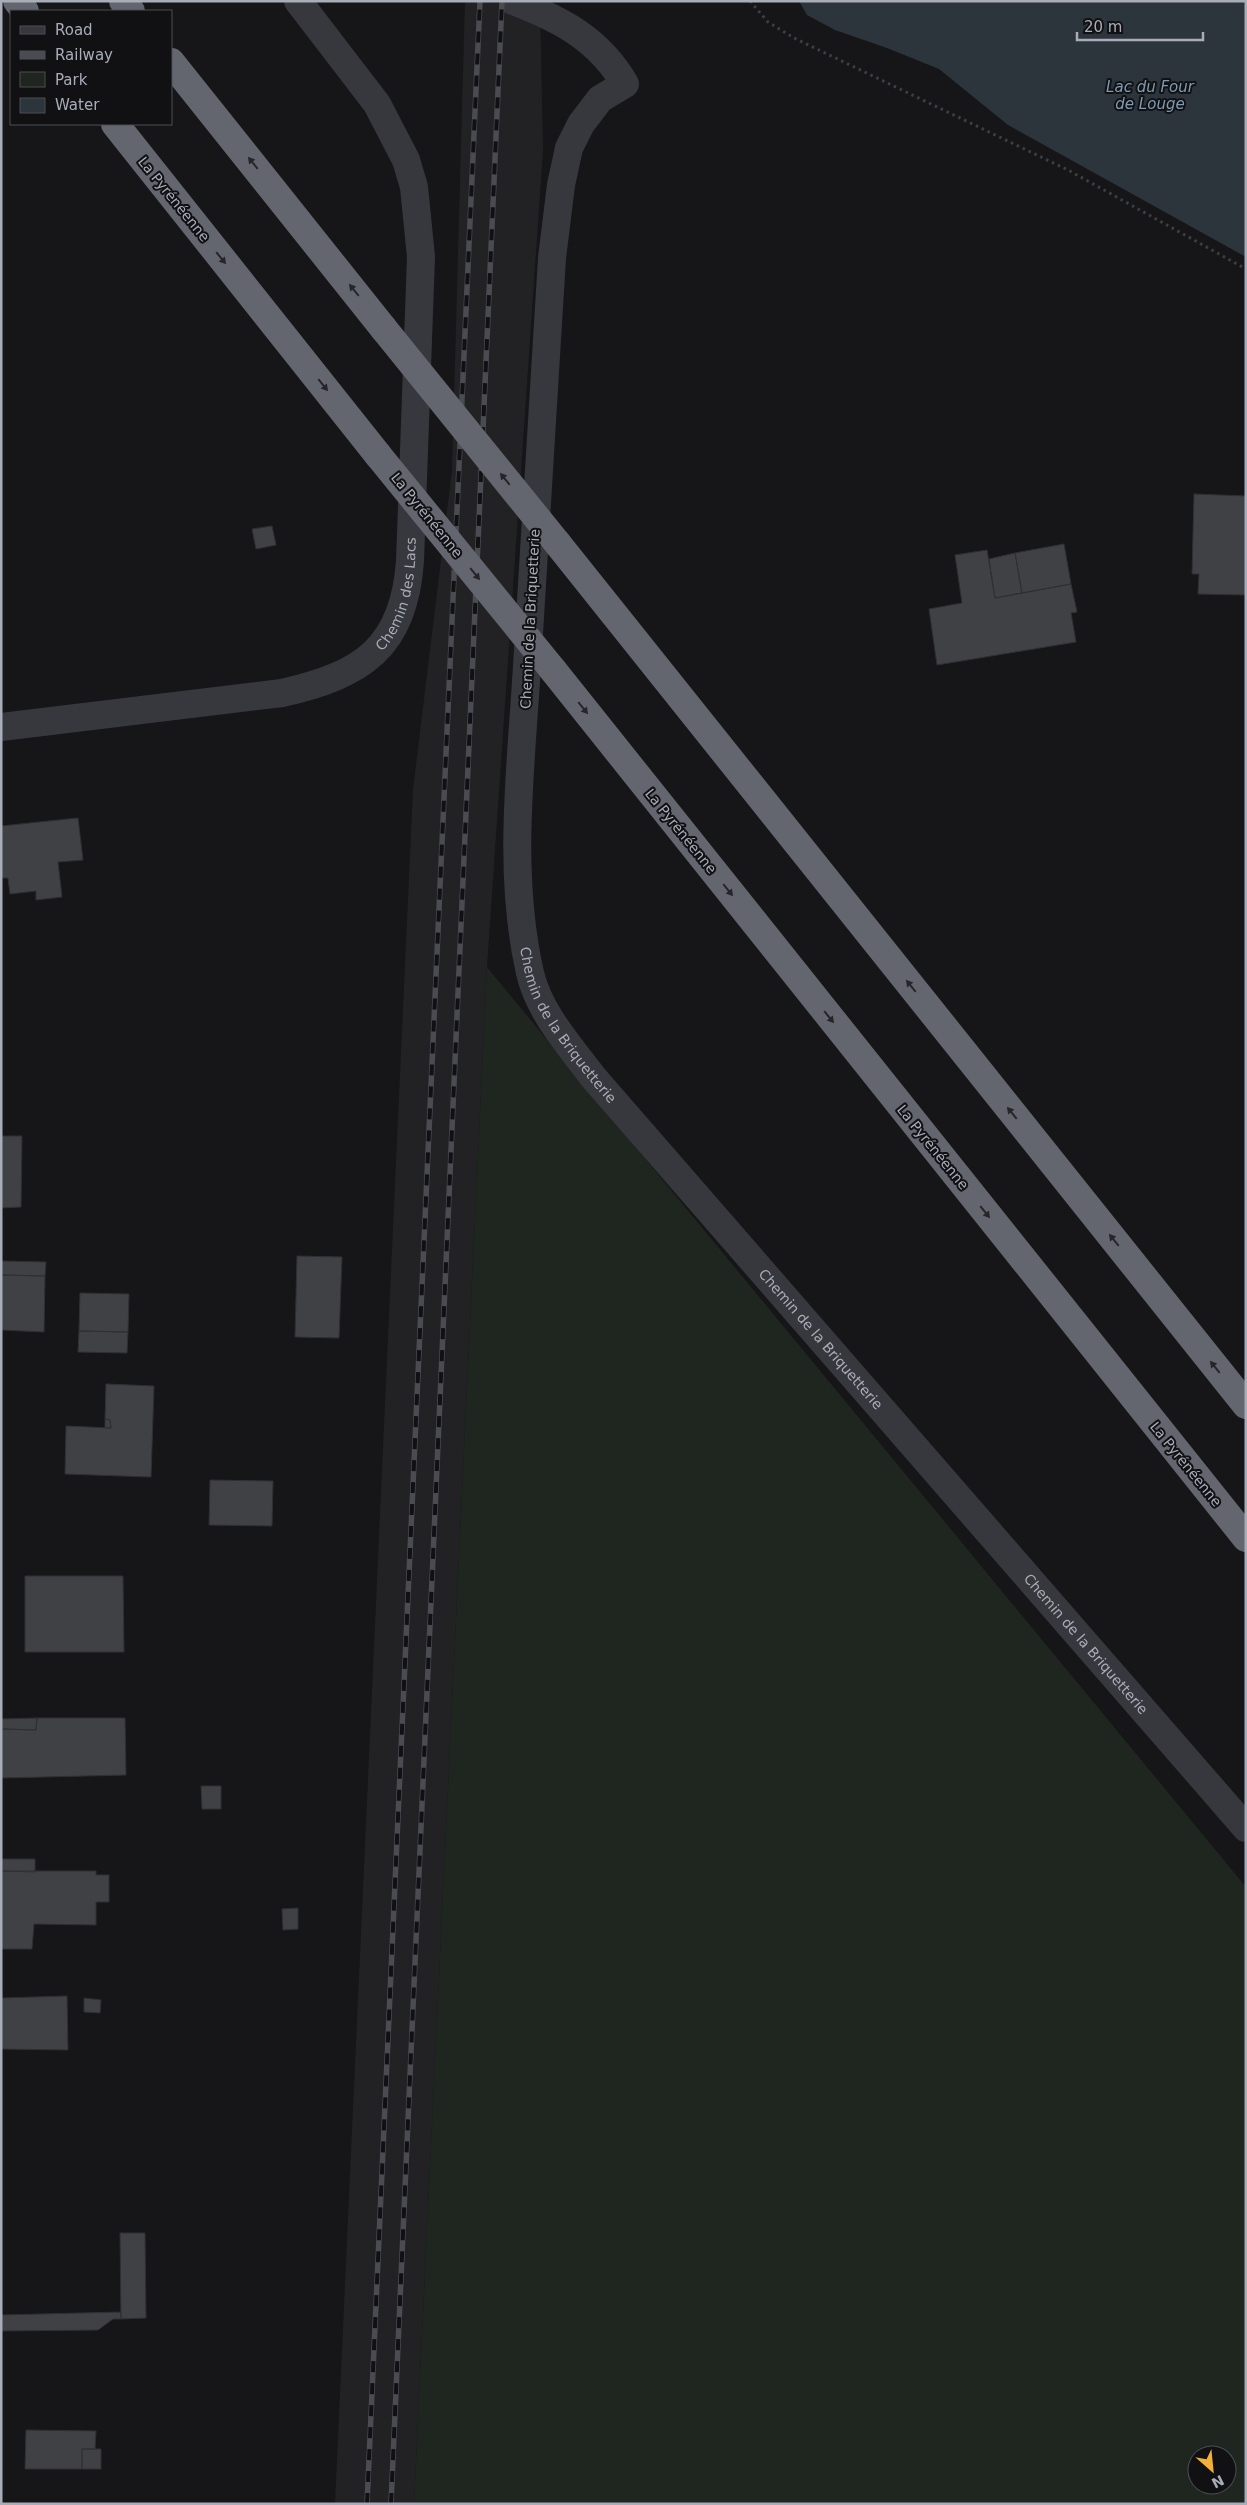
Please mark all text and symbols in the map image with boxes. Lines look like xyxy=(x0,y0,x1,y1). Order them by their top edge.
legend xyxy=(10,10,172,125)
scale bar xyxy=(1077,10,1203,42)
text: 20 m xyxy=(1084,18,1122,36)
text: Road xyxy=(55,21,93,39)
text: Railway xyxy=(55,46,113,64)
text: Park xyxy=(55,71,88,89)
water label: Lac du Four de Louge xyxy=(1106,78,1195,113)
text: Water xyxy=(55,96,100,114)
street label: La Pyrénéenne xyxy=(135,154,213,244)
one-way arrow xyxy=(247,157,258,170)
one-way arrow xyxy=(216,251,227,264)
one-way arrow xyxy=(348,284,359,297)
one-way arrow xyxy=(317,378,328,391)
street label: La Pyrénéenne xyxy=(388,470,466,560)
one-way arrow xyxy=(500,473,511,486)
street label: Chemin de la Briquetterie xyxy=(517,528,543,710)
street label: Chemin des Lacs xyxy=(372,537,419,654)
one-way arrow xyxy=(470,568,481,581)
one-way arrow xyxy=(578,701,588,715)
street label: La Pyrénéenne xyxy=(642,786,720,876)
one-way arrow xyxy=(723,883,733,897)
street label: Chemin de la Briquetterie xyxy=(517,946,620,1106)
one-way arrow xyxy=(905,980,916,993)
one-way arrow xyxy=(824,1010,835,1023)
street label: La Pyrénéenne xyxy=(894,1102,972,1192)
one-way arrow xyxy=(1007,1107,1018,1120)
one-way arrow xyxy=(980,1205,991,1218)
one-way arrow xyxy=(1108,1234,1119,1247)
street label: Chemin de la Briquetterie xyxy=(756,1266,886,1412)
one-way arrow xyxy=(1210,1361,1221,1374)
street label: La Pyrénéenne xyxy=(1147,1419,1225,1509)
street label: Chemin de la Briquetterie xyxy=(1021,1570,1151,1717)
north arrow xyxy=(1187,2445,1237,2495)
text: N xyxy=(1209,2472,1227,2491)

